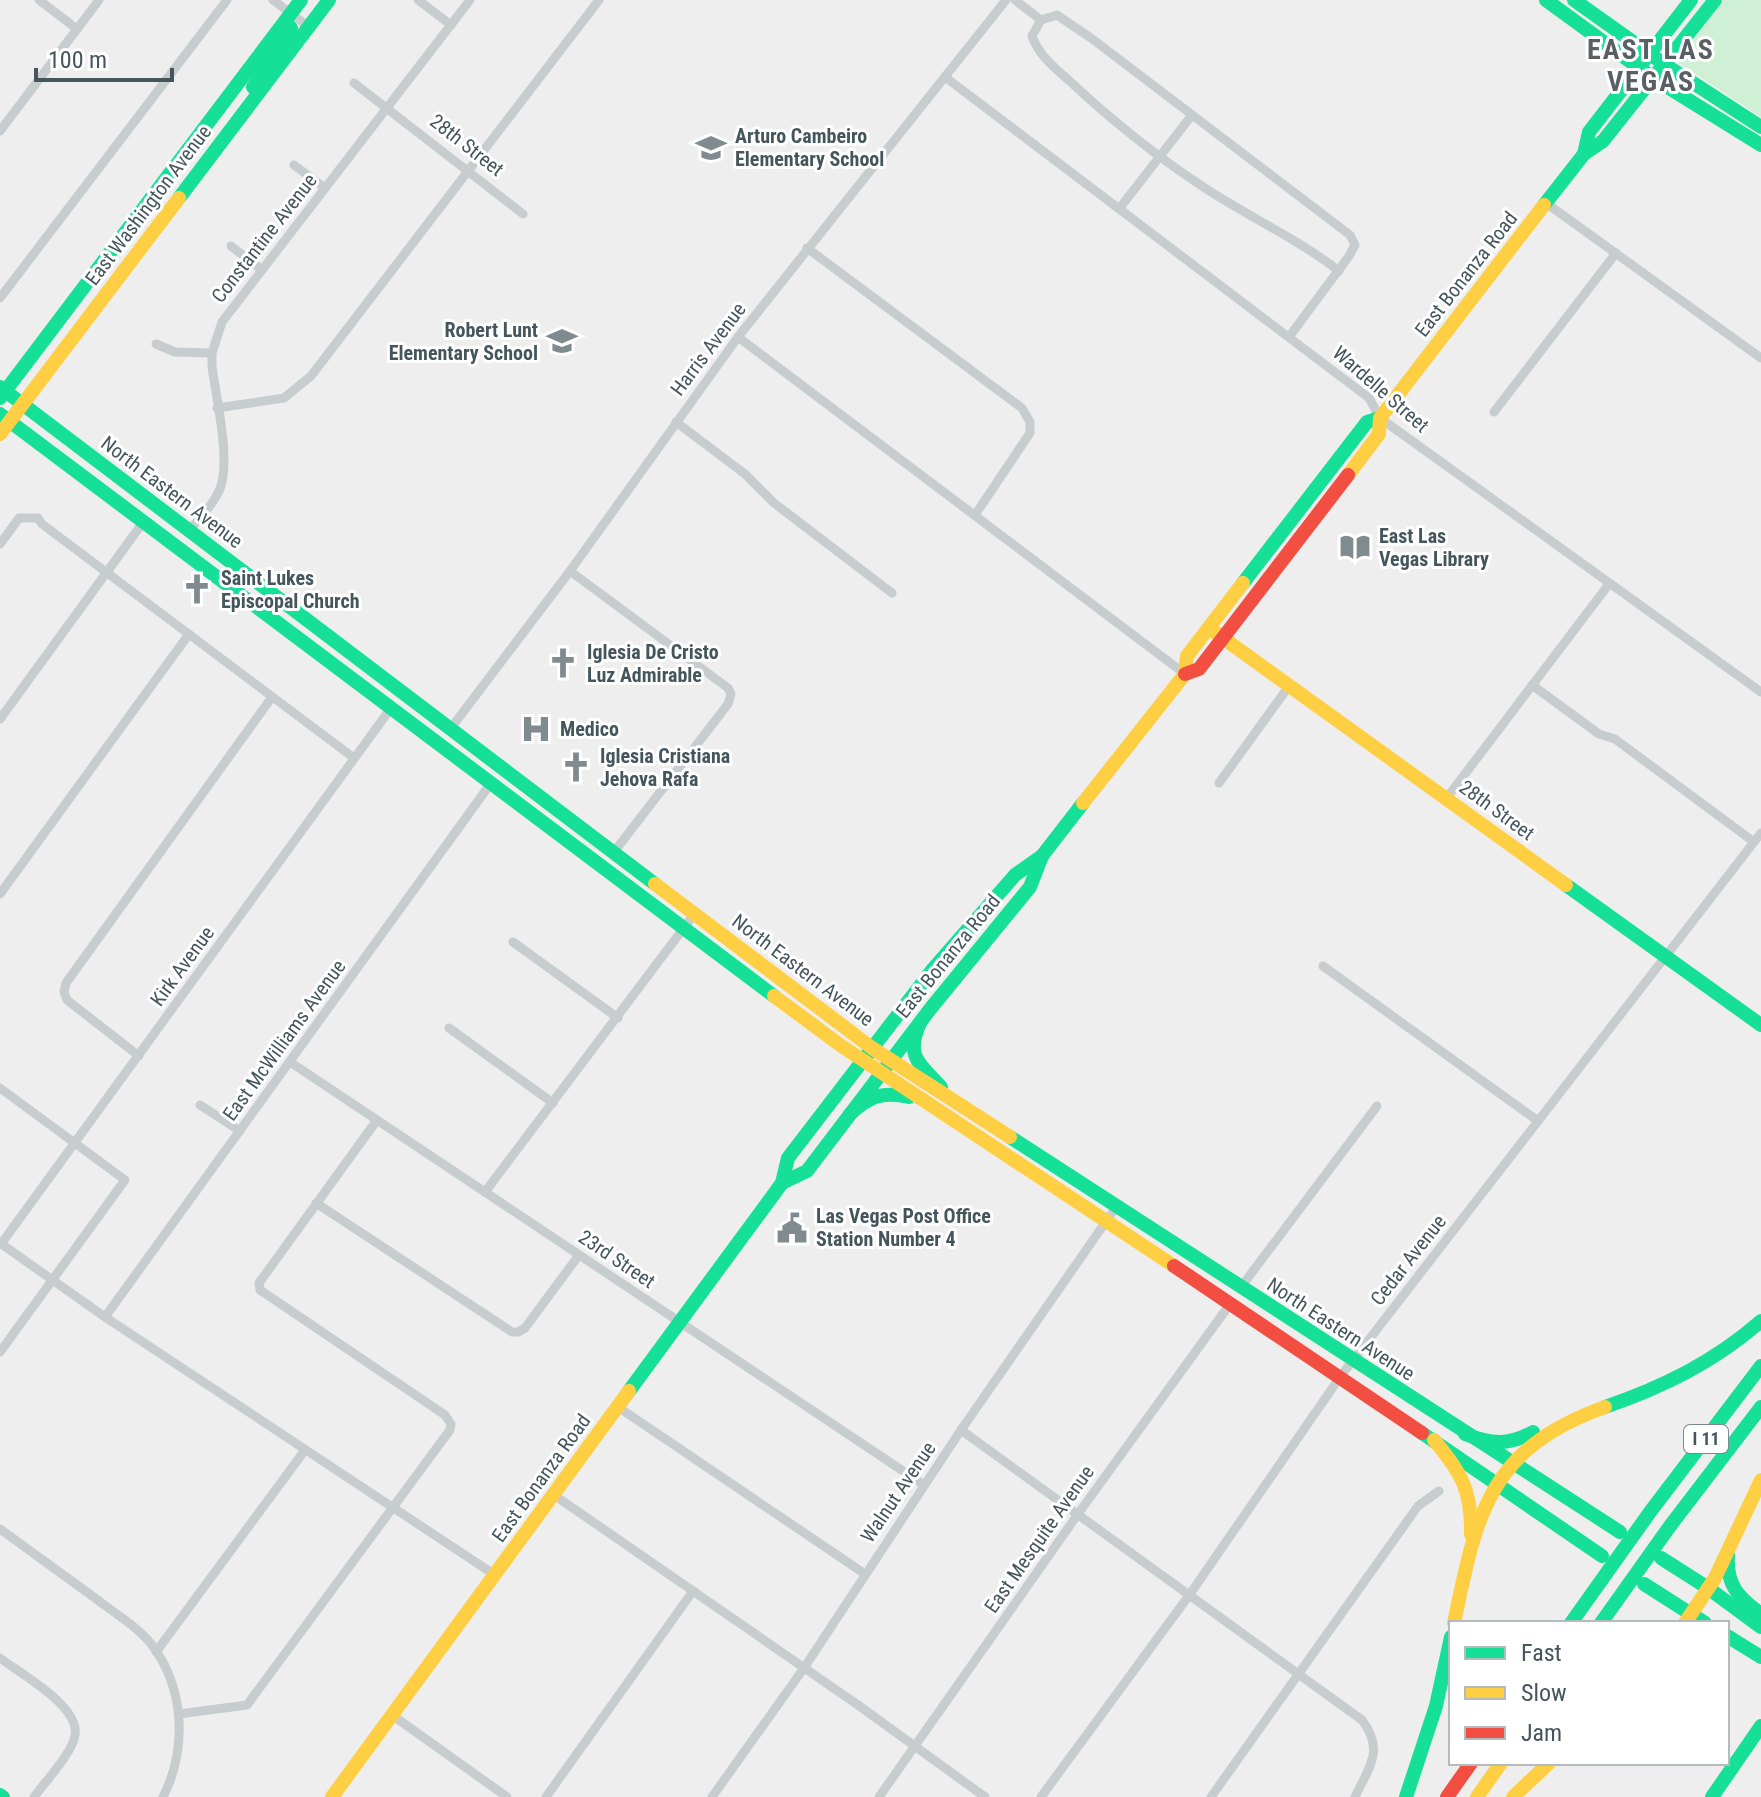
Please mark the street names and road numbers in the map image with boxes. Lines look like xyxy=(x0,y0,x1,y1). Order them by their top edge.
street label: 28th Street xyxy=(425,109,509,181)
street label: East Washington Avenue xyxy=(80,120,216,290)
street label: Constantine Avenue xyxy=(206,169,322,307)
street label: East Bonanza Road xyxy=(1410,207,1522,341)
street label: Harris Avenue xyxy=(665,298,751,400)
street label: Wardelle Street xyxy=(1328,341,1434,437)
street label: North Eastern Avenue xyxy=(96,431,248,553)
street label: 28th Street xyxy=(1455,775,1539,845)
street label: East Bonanza Road xyxy=(891,889,1005,1023)
street label: North Eastern Avenue xyxy=(727,909,879,1031)
street label: Kirk Avenue xyxy=(145,921,219,1011)
street label: East McWilliams Avenue xyxy=(218,955,350,1125)
street label: Cedar Avenue xyxy=(1365,1210,1451,1310)
street label: 23rd Street xyxy=(574,1225,660,1293)
street label: North Eastern Avenue xyxy=(1263,1272,1419,1386)
street label: East Bonanza Road xyxy=(487,1409,595,1547)
road number: I 11 xyxy=(1684,1425,1728,1453)
street label: Walnut Avenue xyxy=(855,1437,941,1547)
street label: East Mesquite Avenue xyxy=(979,1461,1099,1617)

